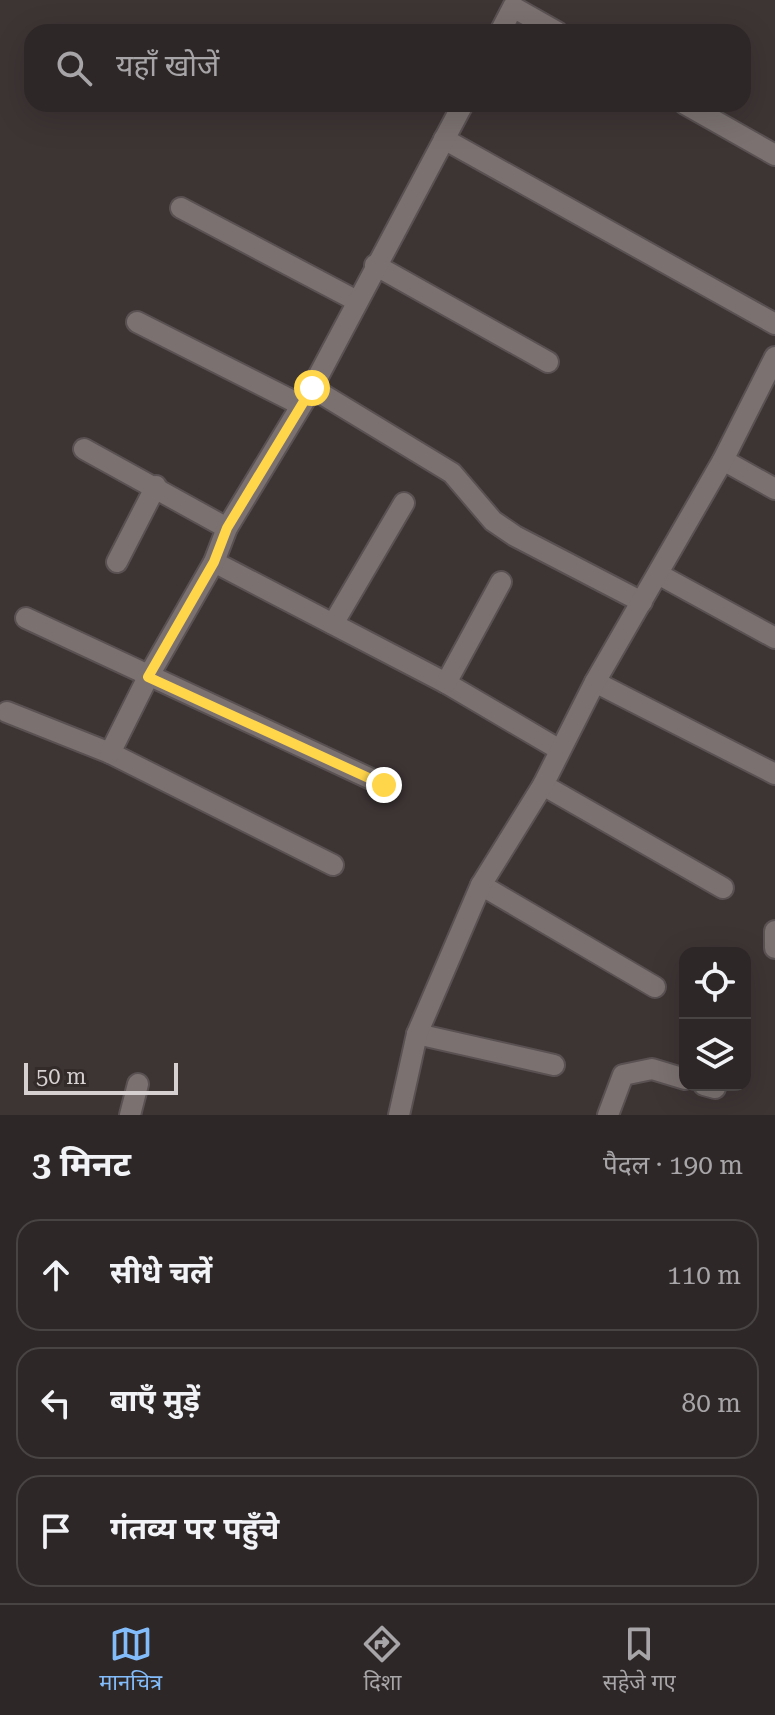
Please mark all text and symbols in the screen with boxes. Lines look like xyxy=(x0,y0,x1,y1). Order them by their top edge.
search box xyxy=(24,24,751,112)
icon: search xyxy=(52,46,96,90)
text: यहाँ खोजें xyxy=(116,48,219,83)
route start xyxy=(294,370,330,406)
route end xyxy=(366,767,402,803)
map controls xyxy=(679,947,751,1091)
button: locate xyxy=(679,947,751,1019)
button: layers xyxy=(679,1019,751,1091)
scale bar xyxy=(24,1059,178,1095)
text: 50 m xyxy=(36,1064,86,1089)
text: 3 मिनट xyxy=(32,1144,131,1184)
text: पैदल · 190 m xyxy=(603,1150,743,1180)
icon: ahead xyxy=(34,1253,78,1297)
text: सीधे चलें xyxy=(110,1255,212,1290)
text: 110 m xyxy=(667,1260,741,1290)
icon: left xyxy=(34,1381,78,1425)
text: बाएँ मुड़ें xyxy=(110,1383,200,1418)
text: 80 m xyxy=(682,1388,741,1418)
icon: arrive xyxy=(34,1509,78,1553)
text: गंतव्य पर पहुँचे xyxy=(110,1511,279,1546)
tab: मानचित्र xyxy=(99,1622,162,1699)
tab: दिशा xyxy=(360,1622,404,1699)
tab: सहेजे गए xyxy=(603,1622,676,1699)

